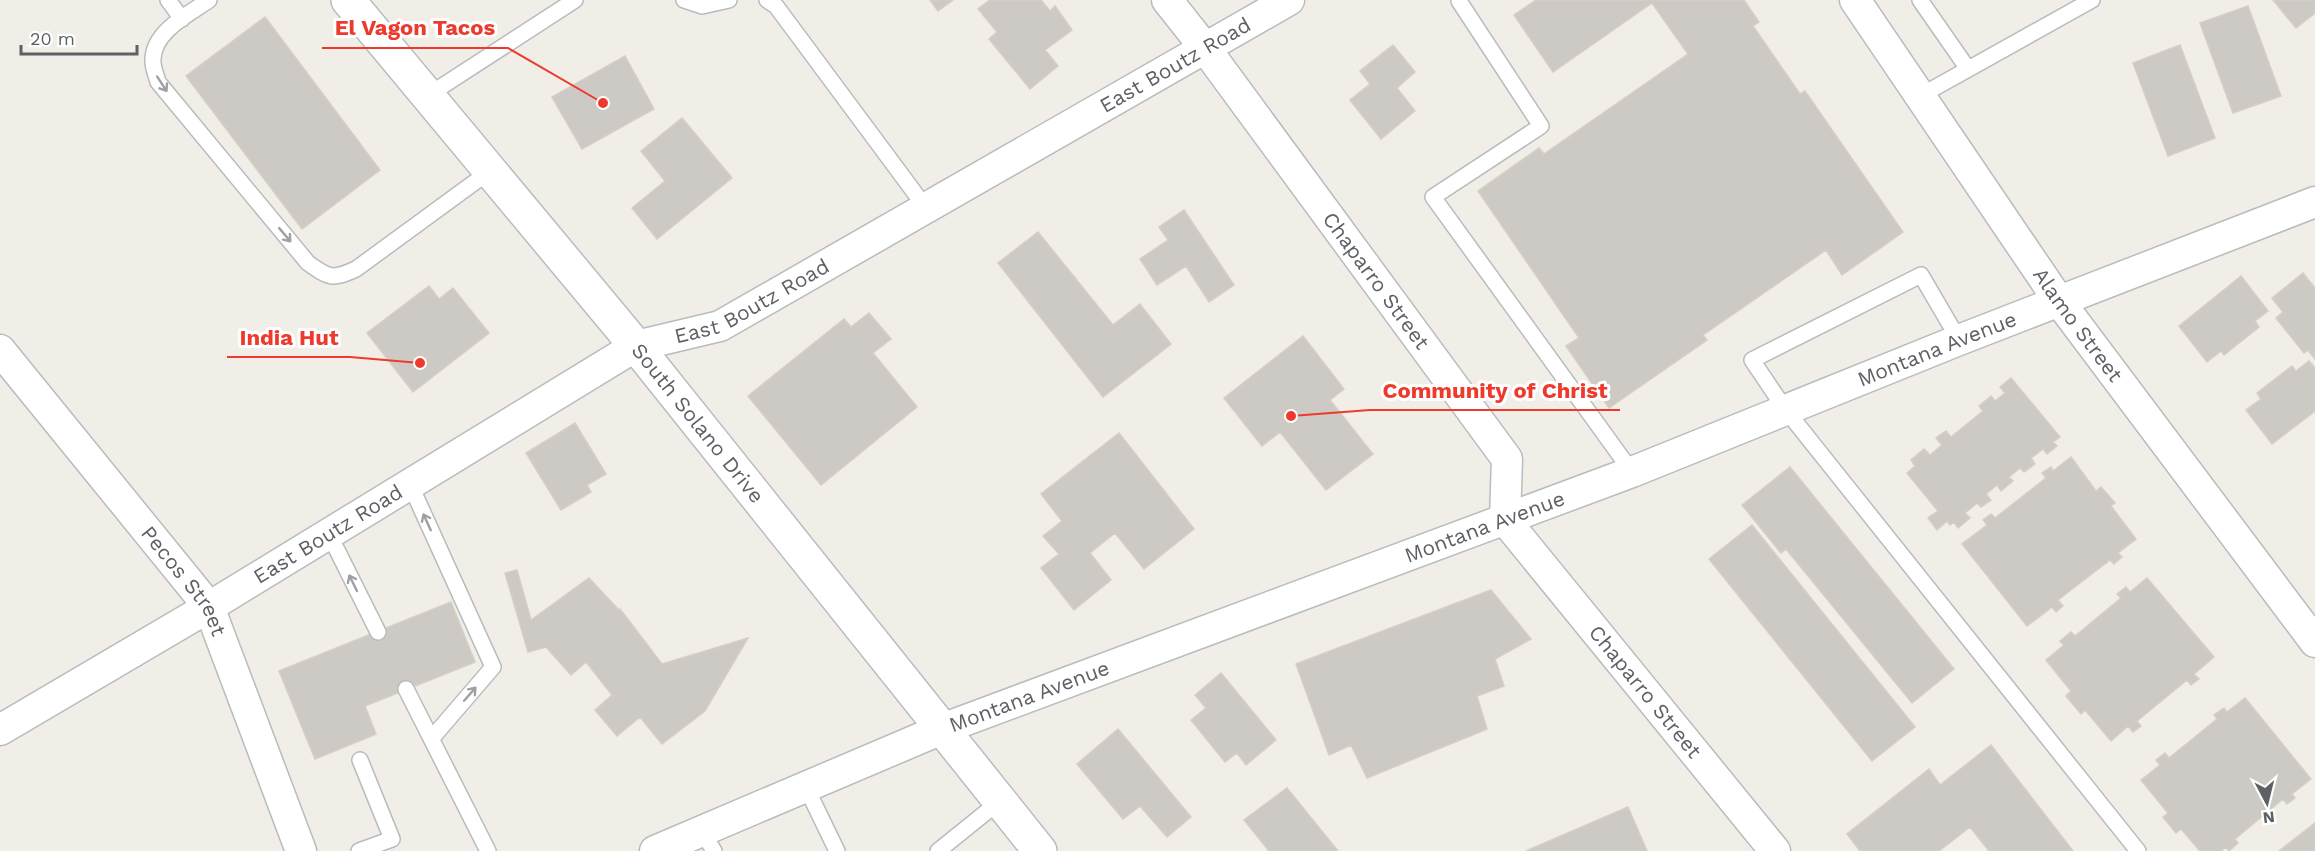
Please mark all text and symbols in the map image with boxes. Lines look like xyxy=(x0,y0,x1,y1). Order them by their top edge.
callout: El Vagon Tacos xyxy=(322,8,508,48)
street label: East Boutz Road xyxy=(1095,12,1255,118)
text: El Vagon Tacos xyxy=(335,15,496,40)
scale bar xyxy=(21,18,136,56)
text: 20 m xyxy=(30,28,75,49)
one-way arrow xyxy=(156,76,168,92)
street label: Chaparro Street xyxy=(1318,207,1435,354)
one-way arrow xyxy=(278,227,291,243)
street label: East Boutz Road xyxy=(672,253,833,348)
street label: Alamo Street xyxy=(2028,263,2128,387)
street label: Montana Avenue xyxy=(1854,306,2020,392)
callout: India Hut xyxy=(227,317,350,357)
text: India Hut xyxy=(239,325,339,350)
street label: South Solano Drive xyxy=(627,338,770,508)
callout: Community of Christ xyxy=(1370,370,1620,410)
text: Community of Christ xyxy=(1382,378,1608,403)
street label: East Boutz Road xyxy=(249,479,407,589)
street label: Montana Avenue xyxy=(1401,485,1568,568)
one-way arrow xyxy=(421,513,432,532)
street label: Pecos Street xyxy=(136,521,232,640)
one-way arrow xyxy=(347,574,359,592)
street label: Chaparro Street xyxy=(1584,620,1707,763)
street label: Montana Avenue xyxy=(946,655,1113,737)
one-way arrow xyxy=(463,687,477,702)
north arrow xyxy=(2237,773,2297,833)
text: N xyxy=(2262,807,2276,828)

